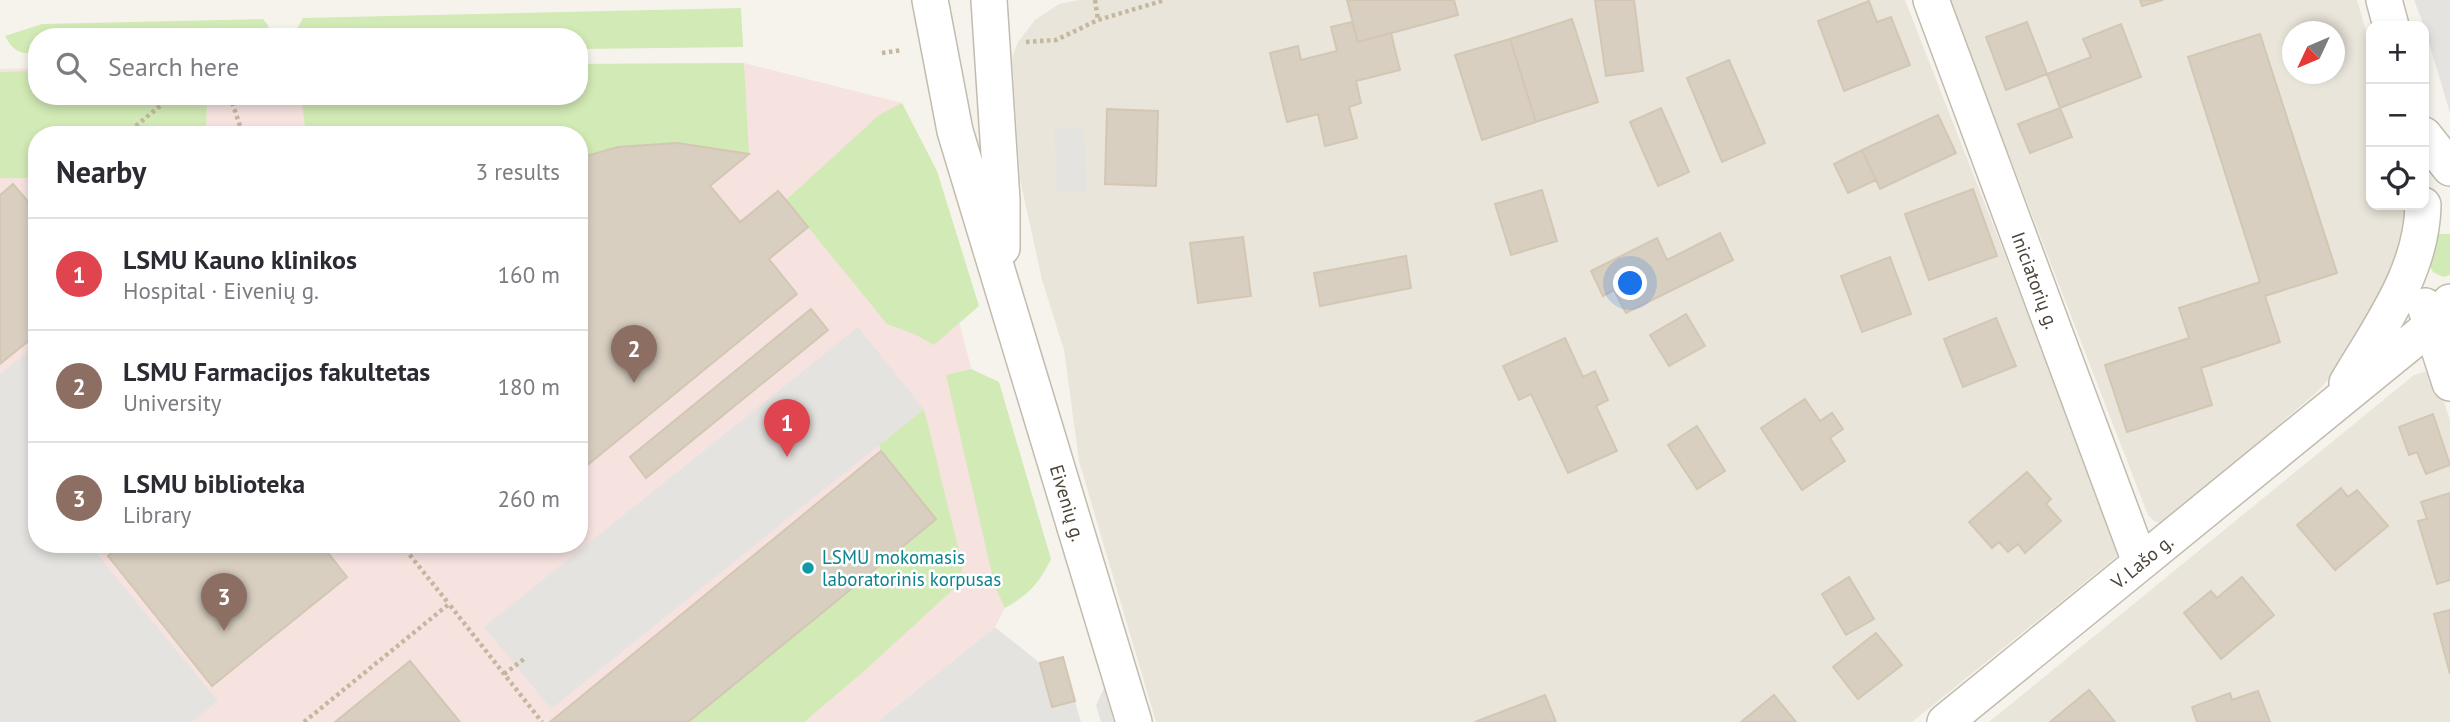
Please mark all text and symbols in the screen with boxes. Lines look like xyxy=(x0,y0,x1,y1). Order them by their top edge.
north arrow xyxy=(2282,21,2345,84)
map controls xyxy=(2366,21,2429,210)
button: + xyxy=(2366,21,2429,84)
search box xyxy=(28,28,588,105)
icon: search xyxy=(52,48,90,86)
text: Search here xyxy=(108,50,239,83)
button: − xyxy=(2366,84,2429,147)
button: locate xyxy=(2366,147,2429,210)
text: Nearby xyxy=(56,152,146,191)
text: 3 results xyxy=(476,157,560,186)
street label: Iniciatorių g. xyxy=(2006,228,2064,332)
text: LSMU Kauno klinikos xyxy=(123,243,357,276)
text: 1 xyxy=(72,260,86,289)
text: 160 m xyxy=(498,260,560,289)
your location xyxy=(1613,266,1647,300)
text: Hospital · Eivenių g. xyxy=(123,276,319,305)
pin: 2 xyxy=(611,325,657,383)
text: LSMU Farmacijos fakultetas xyxy=(123,355,430,388)
text: 2 xyxy=(72,372,86,401)
text: 180 m xyxy=(498,372,560,401)
text: University xyxy=(123,388,221,417)
pin: 1 xyxy=(764,399,810,457)
street label: Eivenių g. xyxy=(1045,462,1091,544)
text: LSMU biblioteka xyxy=(123,467,305,500)
text: 3 xyxy=(72,484,86,513)
text: 260 m xyxy=(498,484,560,513)
text: Library xyxy=(123,500,191,529)
street label: V. Lašo g. xyxy=(2105,529,2178,595)
place label: LSMU mokomasis laboratorinis korpusas xyxy=(822,545,1001,591)
marker: LSMU mokomasis laboratorinis korpusas xyxy=(800,560,816,576)
pin: 3 xyxy=(201,573,247,631)

